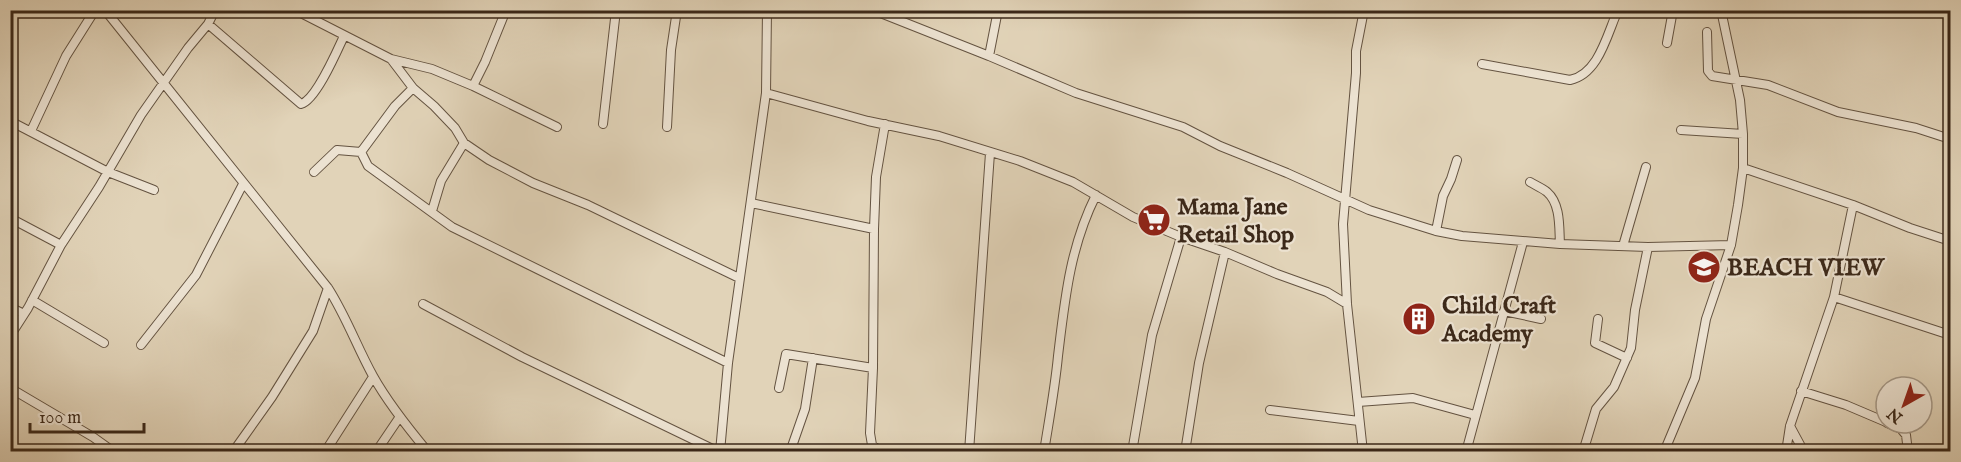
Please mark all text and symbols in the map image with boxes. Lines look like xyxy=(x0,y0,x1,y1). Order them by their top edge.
place label: Mama Jane Retail Shop xyxy=(1177,192,1294,251)
supermarket icon: Mama Jane Retail Shop xyxy=(1136,202,1172,238)
school or university icon: BEACH VIEW xyxy=(1686,249,1722,285)
place label: BEACH VIEW xyxy=(1727,253,1886,284)
place label: Child Craft Academy xyxy=(1441,291,1557,350)
building icon: Child Craft Academy xyxy=(1401,301,1437,337)
north arrow xyxy=(1874,375,1934,435)
scale bar xyxy=(30,396,144,434)
text: N xyxy=(1884,403,1908,428)
text: 100 m xyxy=(39,407,81,430)

